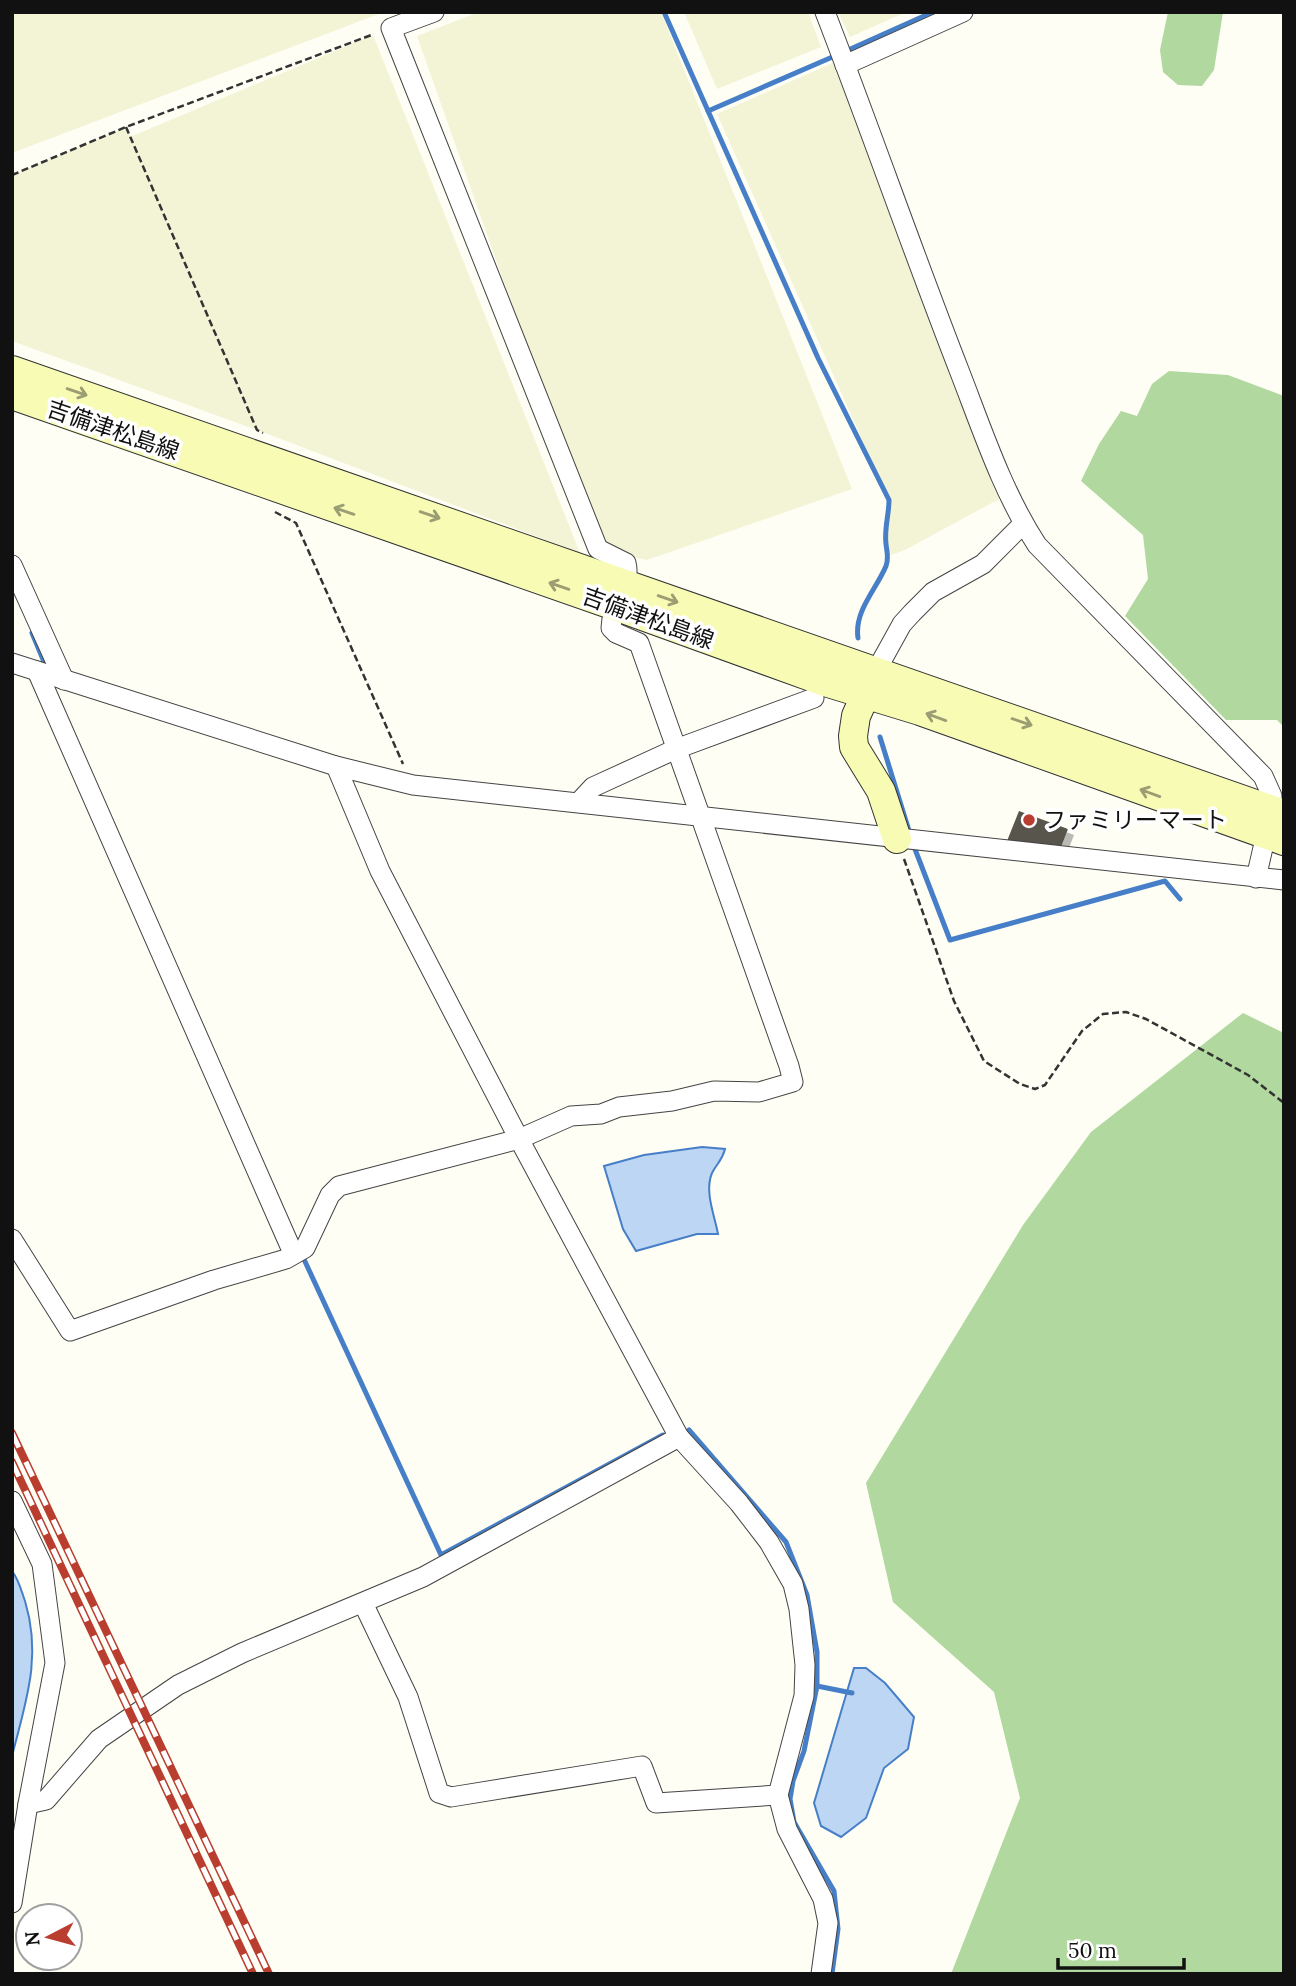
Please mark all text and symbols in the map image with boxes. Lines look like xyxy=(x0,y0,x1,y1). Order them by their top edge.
one-way arrow xyxy=(65,387,87,399)
street label: 吉備津松島線 xyxy=(43,393,183,466)
one-way arrow xyxy=(334,504,356,516)
one-way arrow xyxy=(419,510,441,522)
one-way arrow xyxy=(549,579,571,591)
street label: 吉備津松島線 xyxy=(578,580,718,655)
one-way arrow xyxy=(657,594,679,606)
one-way arrow xyxy=(925,710,947,722)
one-way arrow xyxy=(1010,717,1032,729)
one-way arrow xyxy=(1140,786,1162,798)
place label: ファミリーマート xyxy=(1043,805,1227,834)
marker: ファミリーマート xyxy=(1021,812,1037,828)
north arrow xyxy=(14,1902,84,1972)
scale bar xyxy=(1058,1926,1184,1970)
text: N xyxy=(19,1930,45,1947)
text: 50 m xyxy=(1068,1937,1117,1964)

